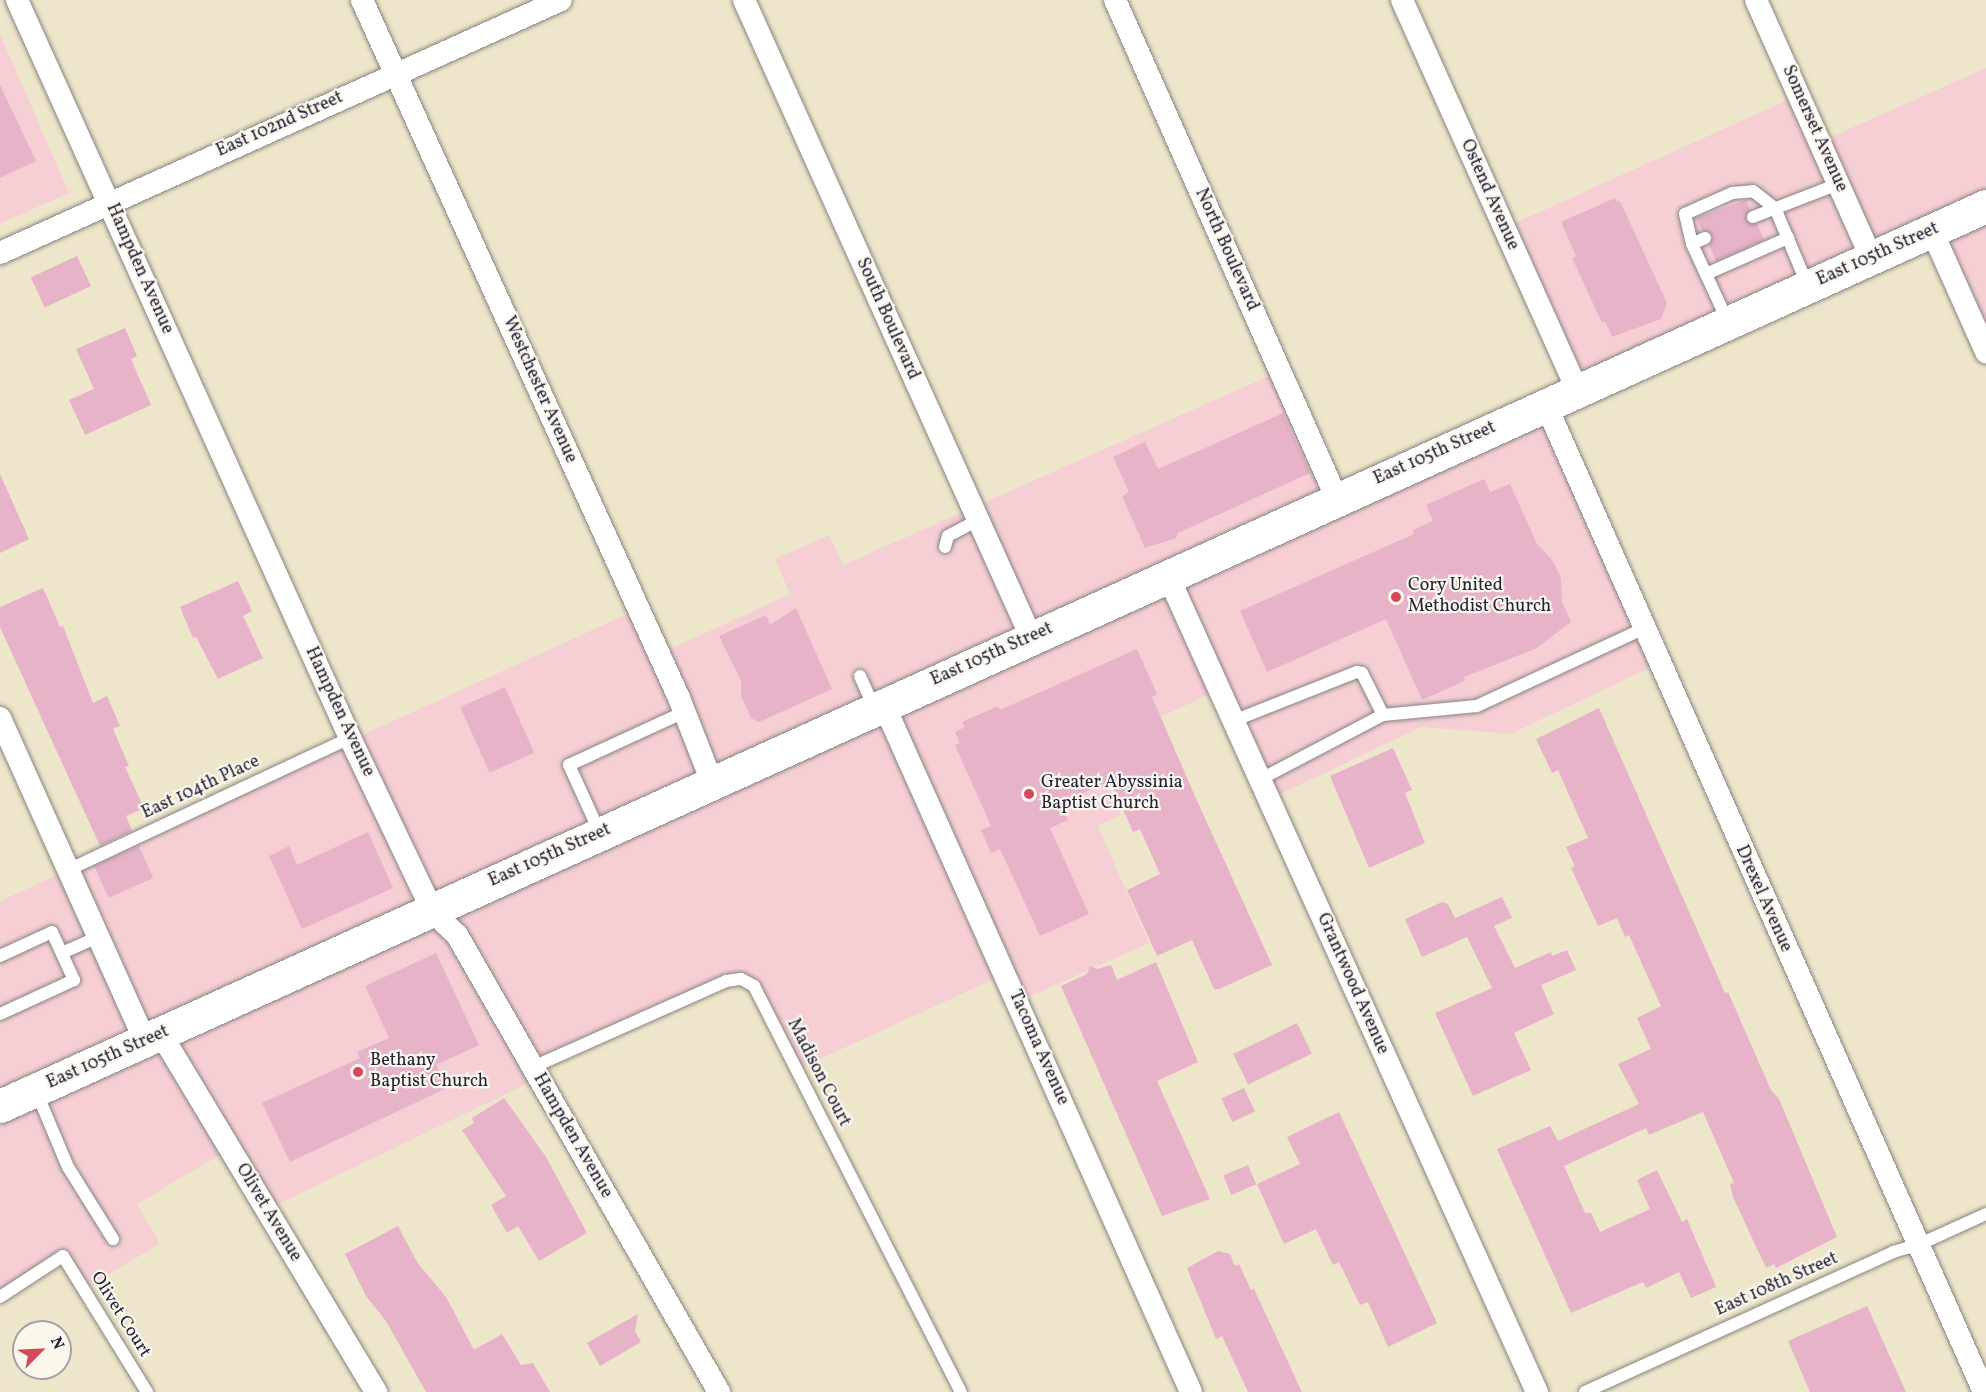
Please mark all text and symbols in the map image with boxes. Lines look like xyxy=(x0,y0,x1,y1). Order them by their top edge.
street label: Somerset Avenue xyxy=(1776,62,1852,196)
street label: East 102nd Street xyxy=(213,87,347,163)
street label: Ostend Avenue xyxy=(1455,136,1523,254)
street label: North Boulevard xyxy=(1189,185,1263,315)
street label: Hampden Avenue xyxy=(101,200,177,338)
street label: East 105th Street xyxy=(1814,218,1942,292)
street label: South Boulevard xyxy=(850,255,924,383)
street label: Westchester Avenue xyxy=(497,313,581,467)
street label: East 105th Street xyxy=(1371,417,1499,491)
place label: Cory United Methodist Church xyxy=(1408,576,1551,618)
marker: Cory United Methodist Church xyxy=(1389,590,1403,604)
street label: East 105th Street xyxy=(928,618,1056,692)
street label: Hampden Avenue xyxy=(299,644,379,780)
street label: East 104th Place xyxy=(139,751,263,825)
place label: Greater Abyssinia Baptist Church xyxy=(1041,773,1183,816)
marker: Greater Abyssinia Baptist Church xyxy=(1022,787,1036,801)
street label: East 105th Street xyxy=(486,819,614,893)
street label: Drexel Avenue xyxy=(1730,842,1796,956)
street label: Grantwood Avenue xyxy=(1311,910,1393,1058)
street label: Tacoma Avenue xyxy=(1003,987,1073,1109)
street label: Madison Court xyxy=(782,1015,854,1131)
street label: East 105th Street xyxy=(44,1021,172,1095)
place label: Bethany Baptist Church xyxy=(370,1051,488,1094)
marker: Bethany Baptist Church xyxy=(351,1065,365,1079)
street label: Hampden Avenue xyxy=(527,1070,617,1202)
street label: Olivet Avenue xyxy=(230,1160,306,1266)
street label: East 108th Street xyxy=(1712,1248,1842,1322)
street label: Olivet Court xyxy=(85,1268,155,1362)
north arrow xyxy=(12,1320,72,1380)
text: N xyxy=(44,1334,69,1353)

